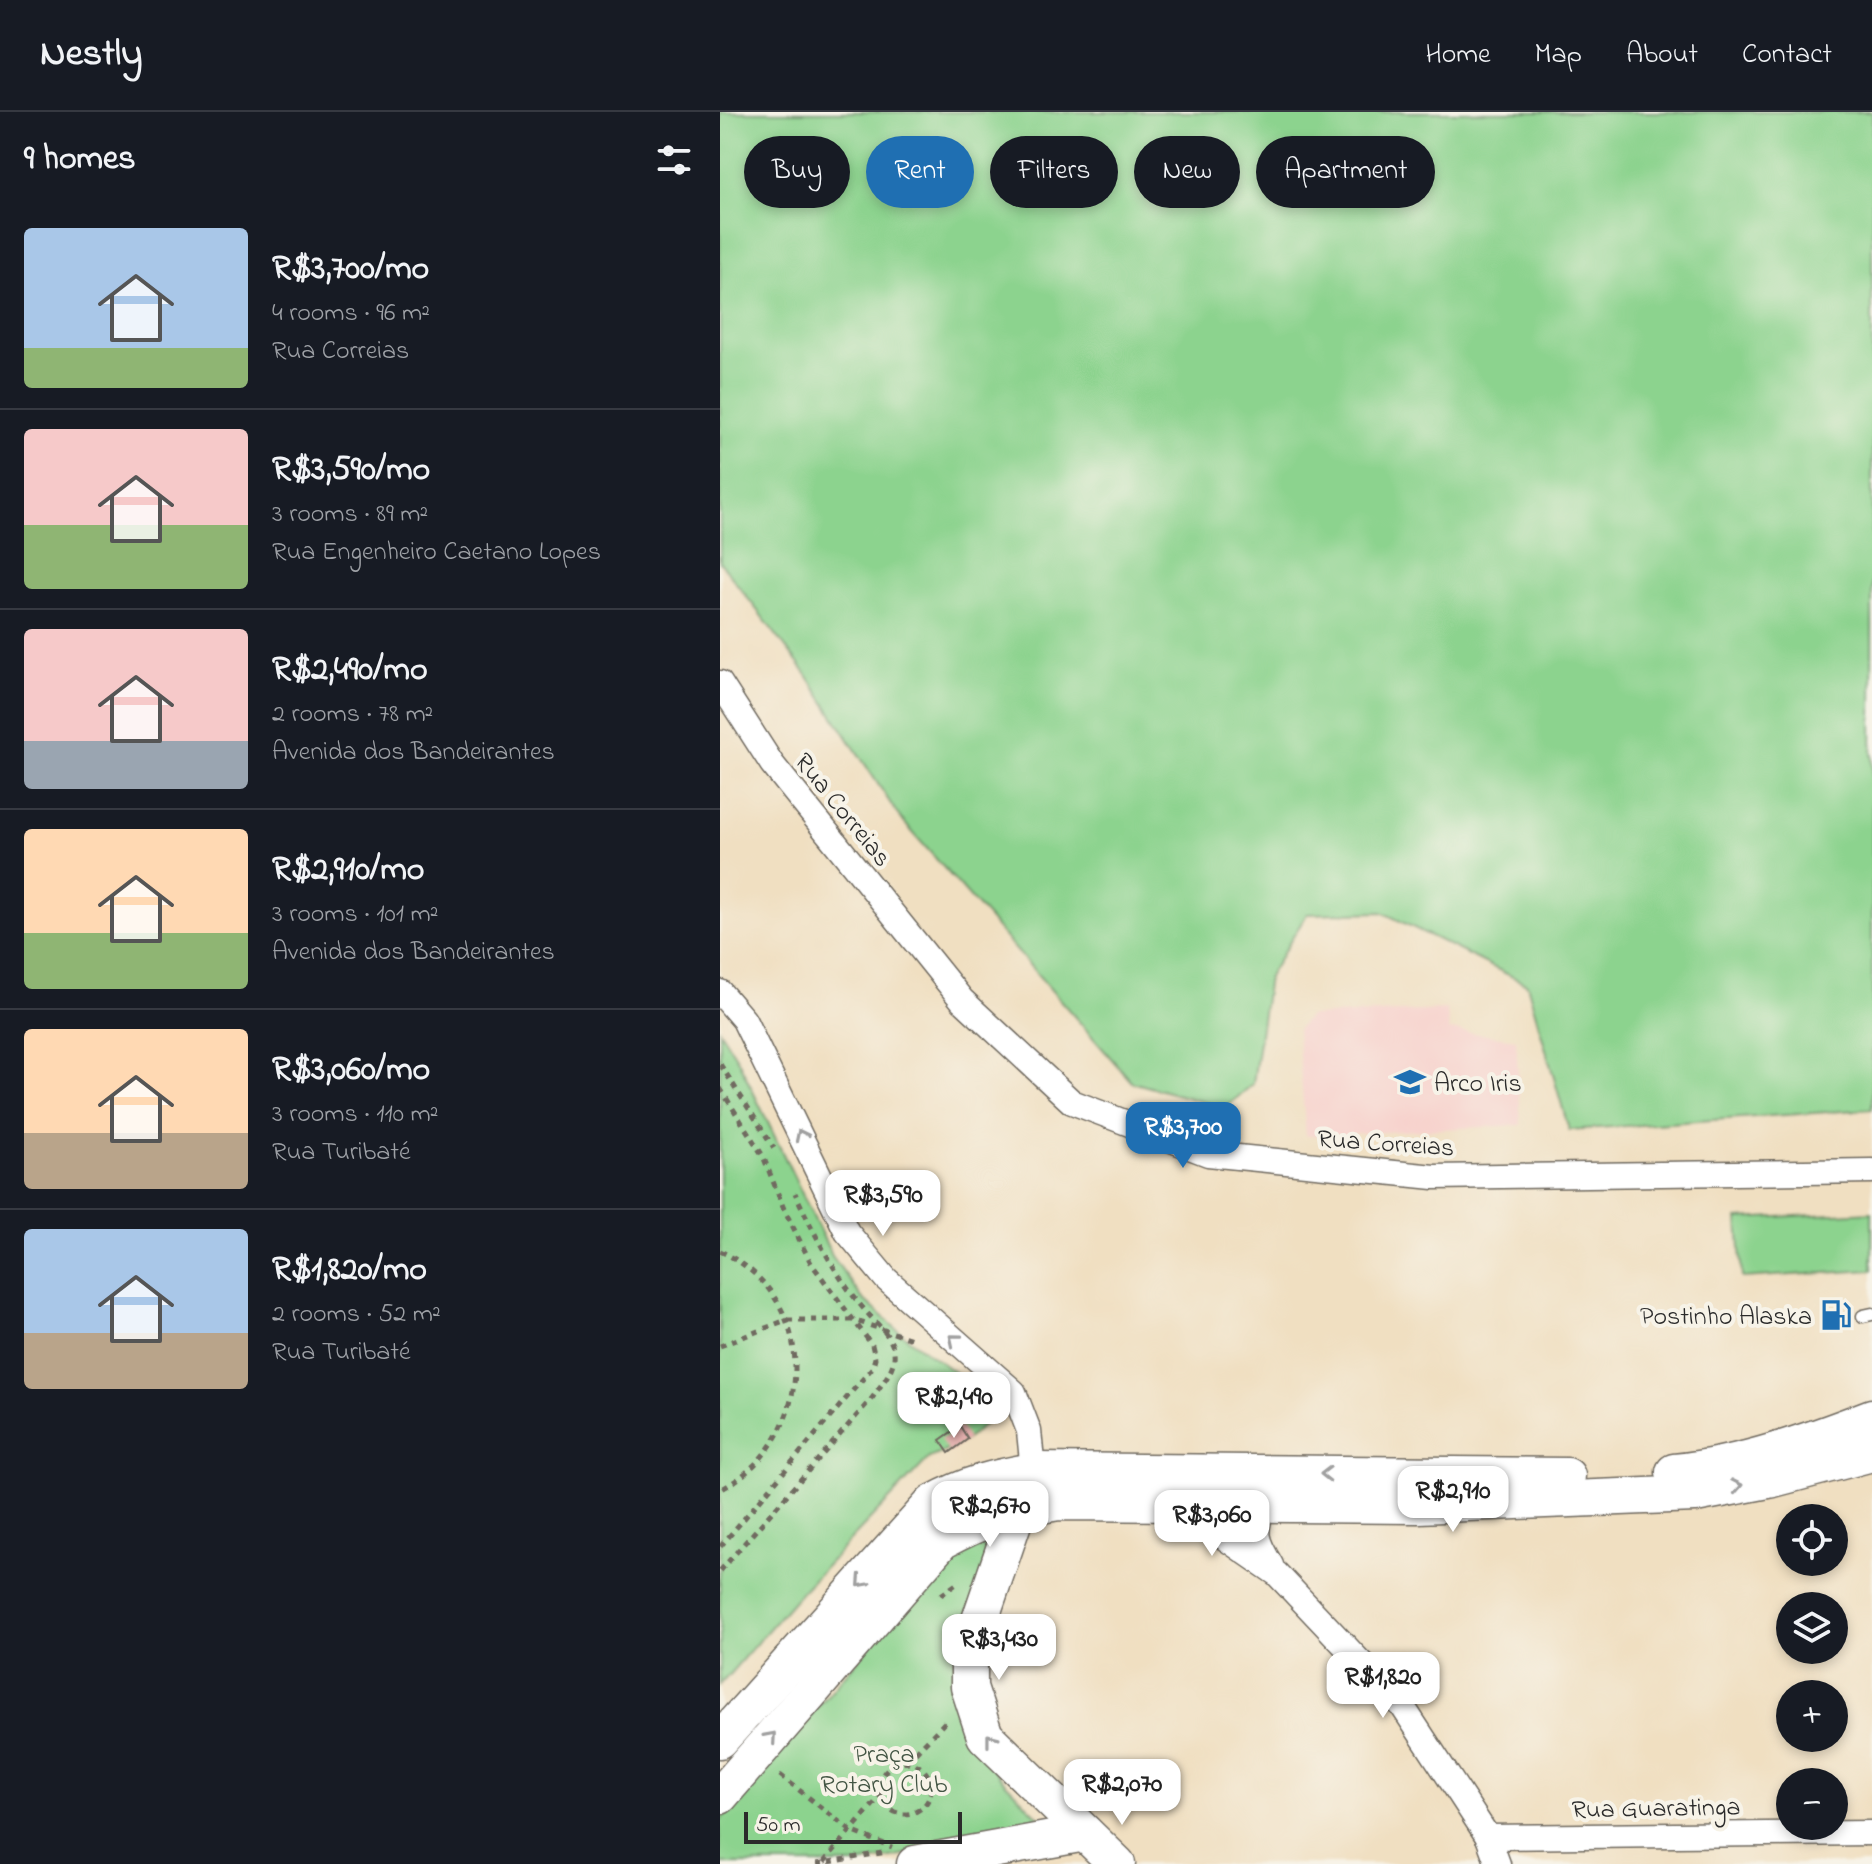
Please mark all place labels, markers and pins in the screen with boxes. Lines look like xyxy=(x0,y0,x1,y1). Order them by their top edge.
school or university icon: Arco Iris xyxy=(1393,1065,1427,1099)
place label: Arco Iris xyxy=(1434,1066,1522,1104)
pin: R$3,700 xyxy=(1109,1102,1257,1170)
pin: R$3,590 xyxy=(809,1170,957,1238)
fuel station icon: Postinho Alaska xyxy=(1819,1298,1853,1332)
place label: Postinho Alaska xyxy=(1640,1299,1812,1337)
pin: R$2,490 xyxy=(880,1372,1028,1440)
pin: R$2,910 xyxy=(1379,1466,1527,1534)
pin: R$2,670 xyxy=(916,1481,1064,1549)
pin: R$3,060 xyxy=(1138,1490,1286,1558)
pin: R$3,430 xyxy=(925,1614,1073,1682)
pin: R$1,820 xyxy=(1309,1652,1457,1720)
pin: R$2,070 xyxy=(1048,1759,1196,1827)

